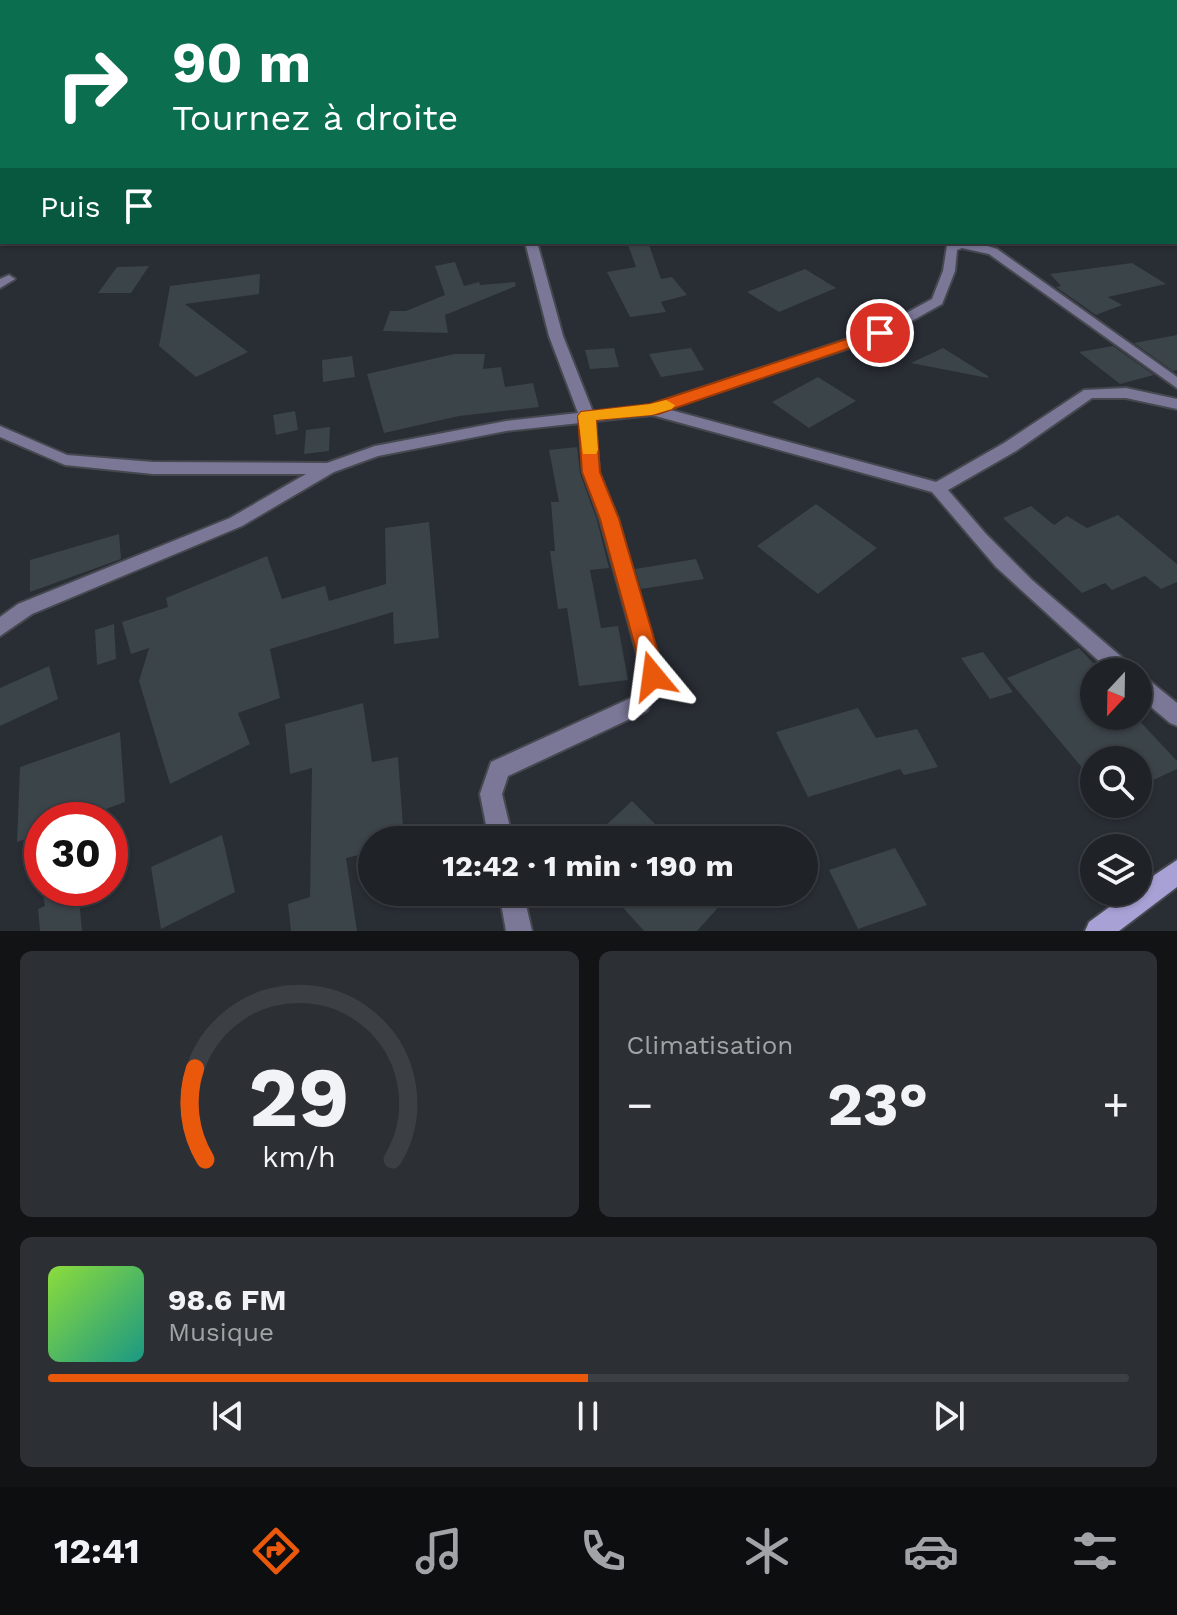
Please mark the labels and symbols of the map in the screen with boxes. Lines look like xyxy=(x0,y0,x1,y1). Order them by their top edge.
pin xyxy=(846,299,914,367)
position arrow xyxy=(611,634,695,718)
north arrow xyxy=(1080,658,1152,730)
speed limit sign: 30 xyxy=(24,802,128,906)

